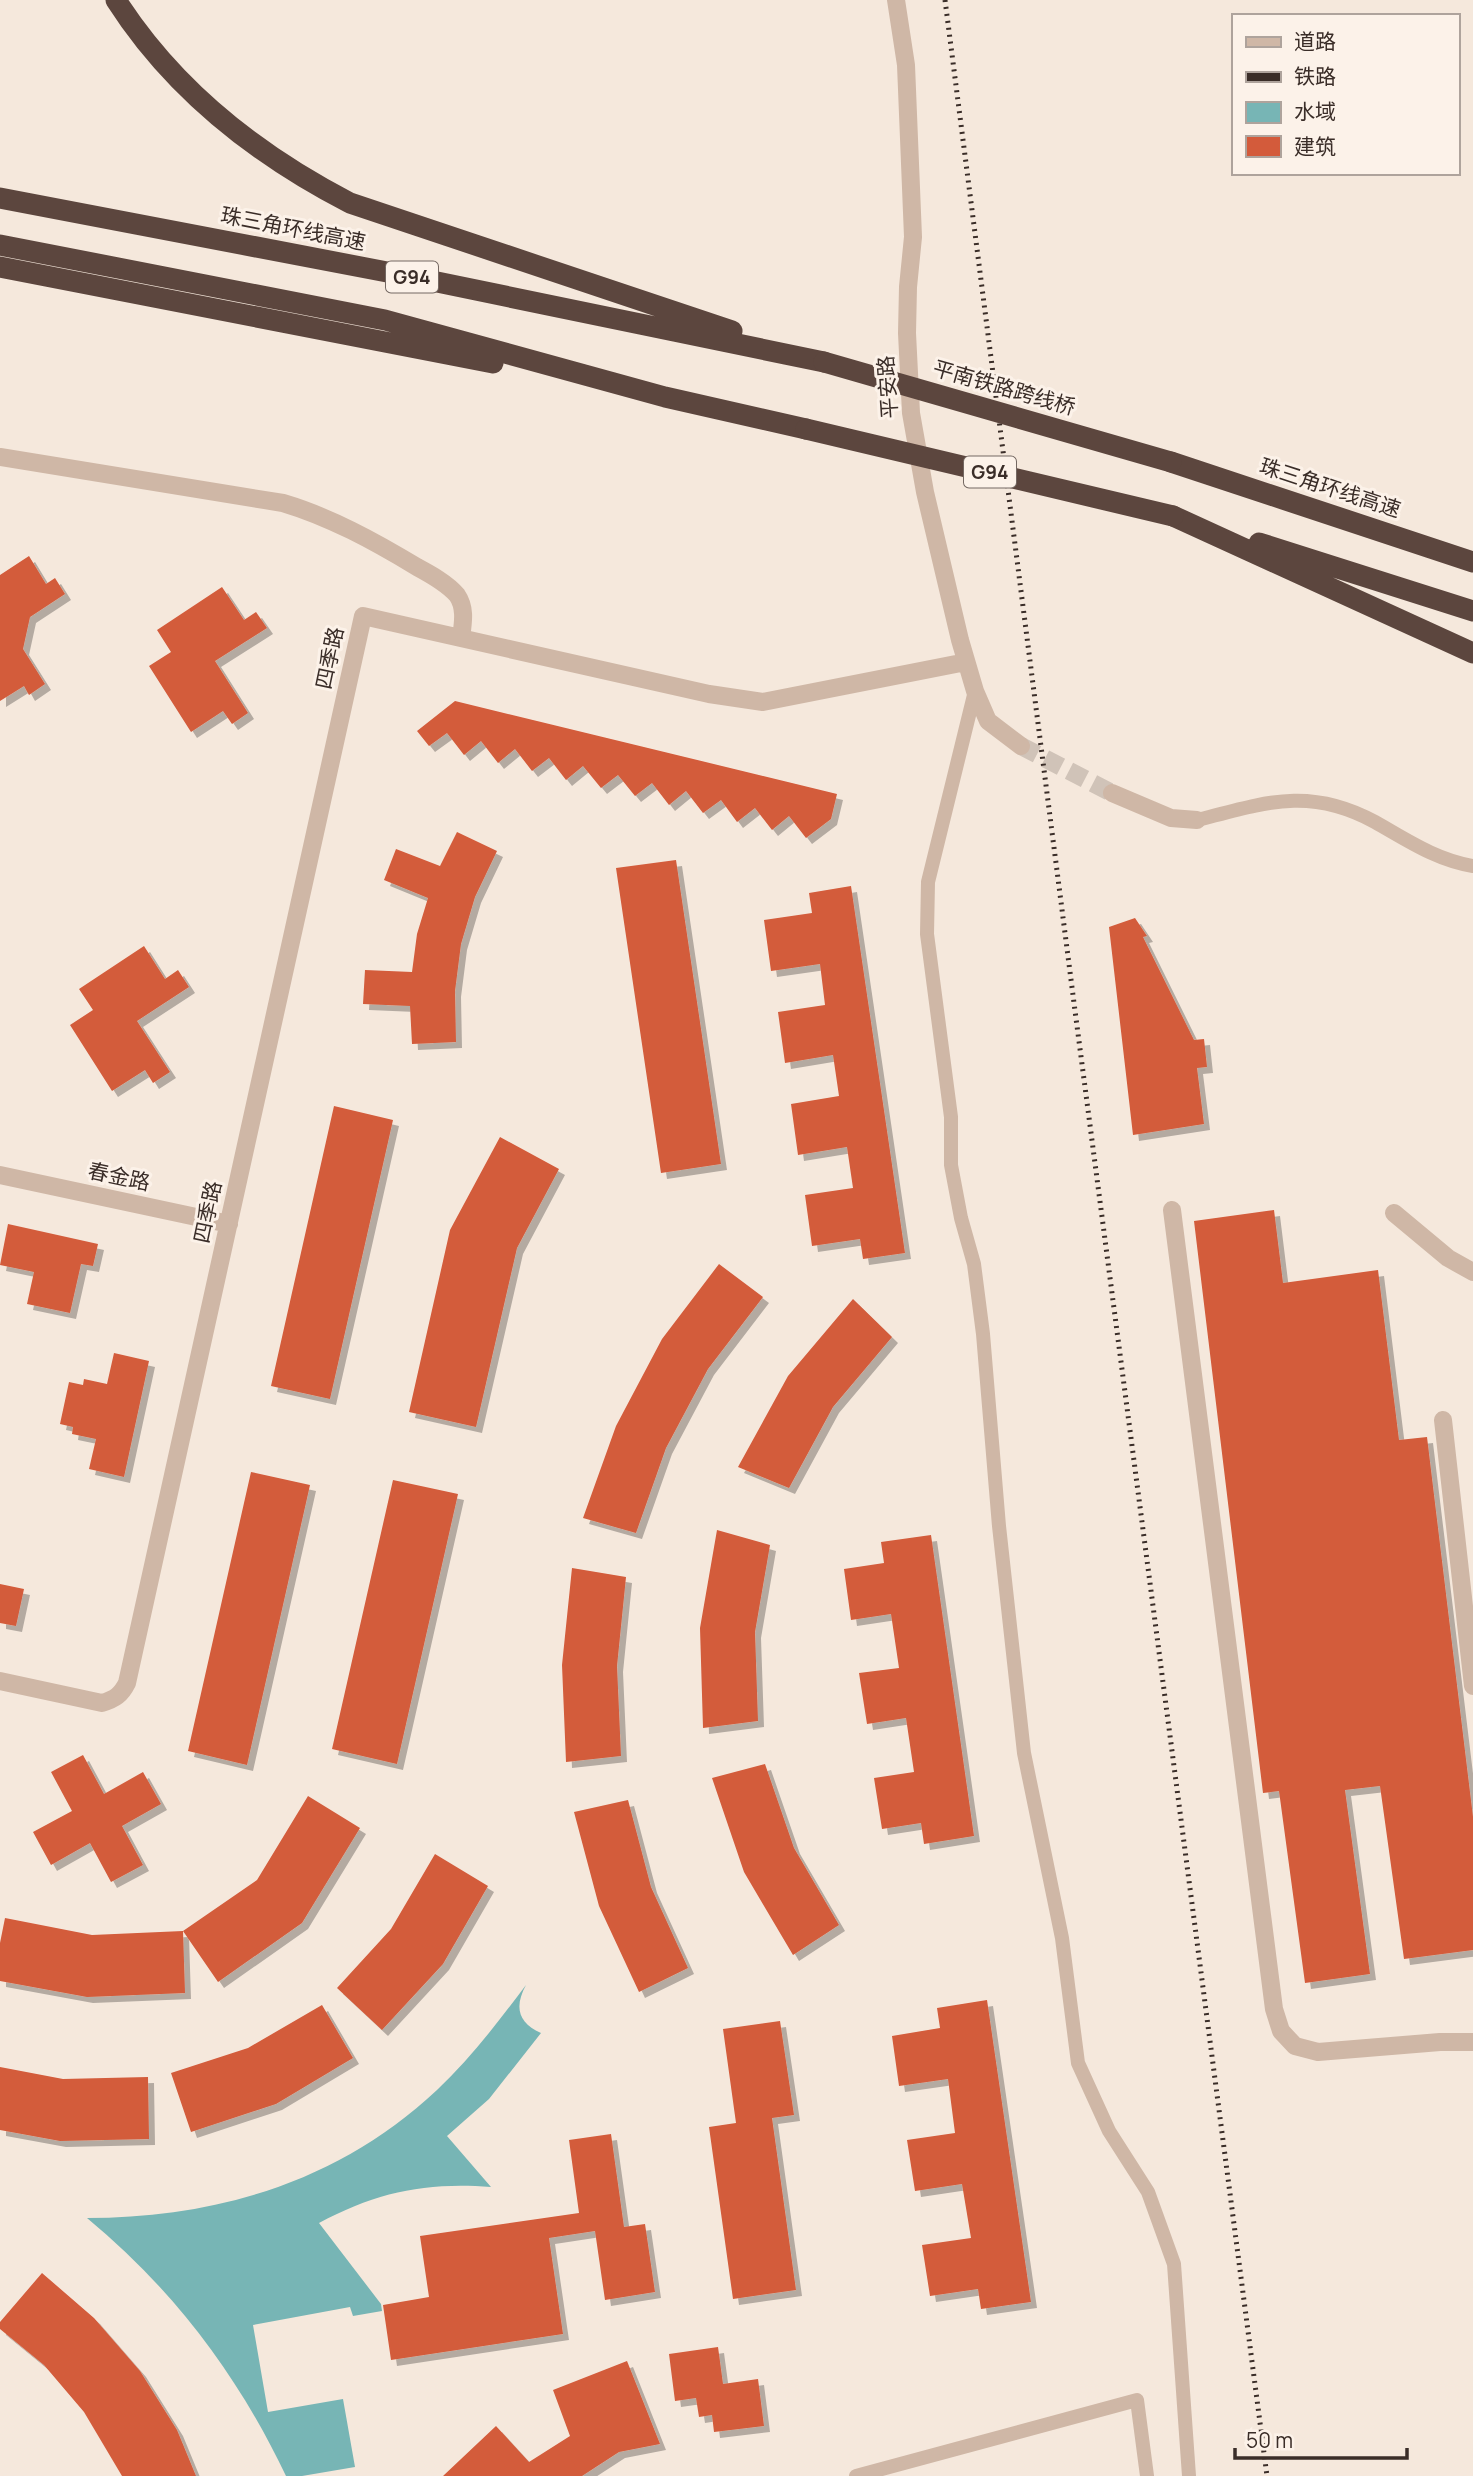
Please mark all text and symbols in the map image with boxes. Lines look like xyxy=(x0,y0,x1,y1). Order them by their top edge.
legend xyxy=(1232,14,1459,175)
text: 道路 xyxy=(1294,27,1336,55)
text: 铁路 xyxy=(1294,62,1336,90)
text: 水域 xyxy=(1294,97,1336,125)
text: 建筑 xyxy=(1294,132,1336,160)
street label: 珠三角环线高速 xyxy=(218,200,368,256)
road number: G94 xyxy=(386,262,438,292)
street label: 平南铁路跨线桥 xyxy=(930,353,1079,421)
street label: 平安路 xyxy=(871,355,903,419)
street label: 珠三角环线高速 xyxy=(1256,451,1405,523)
road number: G94 xyxy=(964,457,1016,488)
street label: 四季路 xyxy=(309,624,349,692)
street label: 春金路 xyxy=(85,1156,153,1196)
street label: 四季路 xyxy=(187,1178,227,1246)
scale bar xyxy=(1235,2416,1406,2460)
text: 50 m xyxy=(1246,2426,1293,2454)

